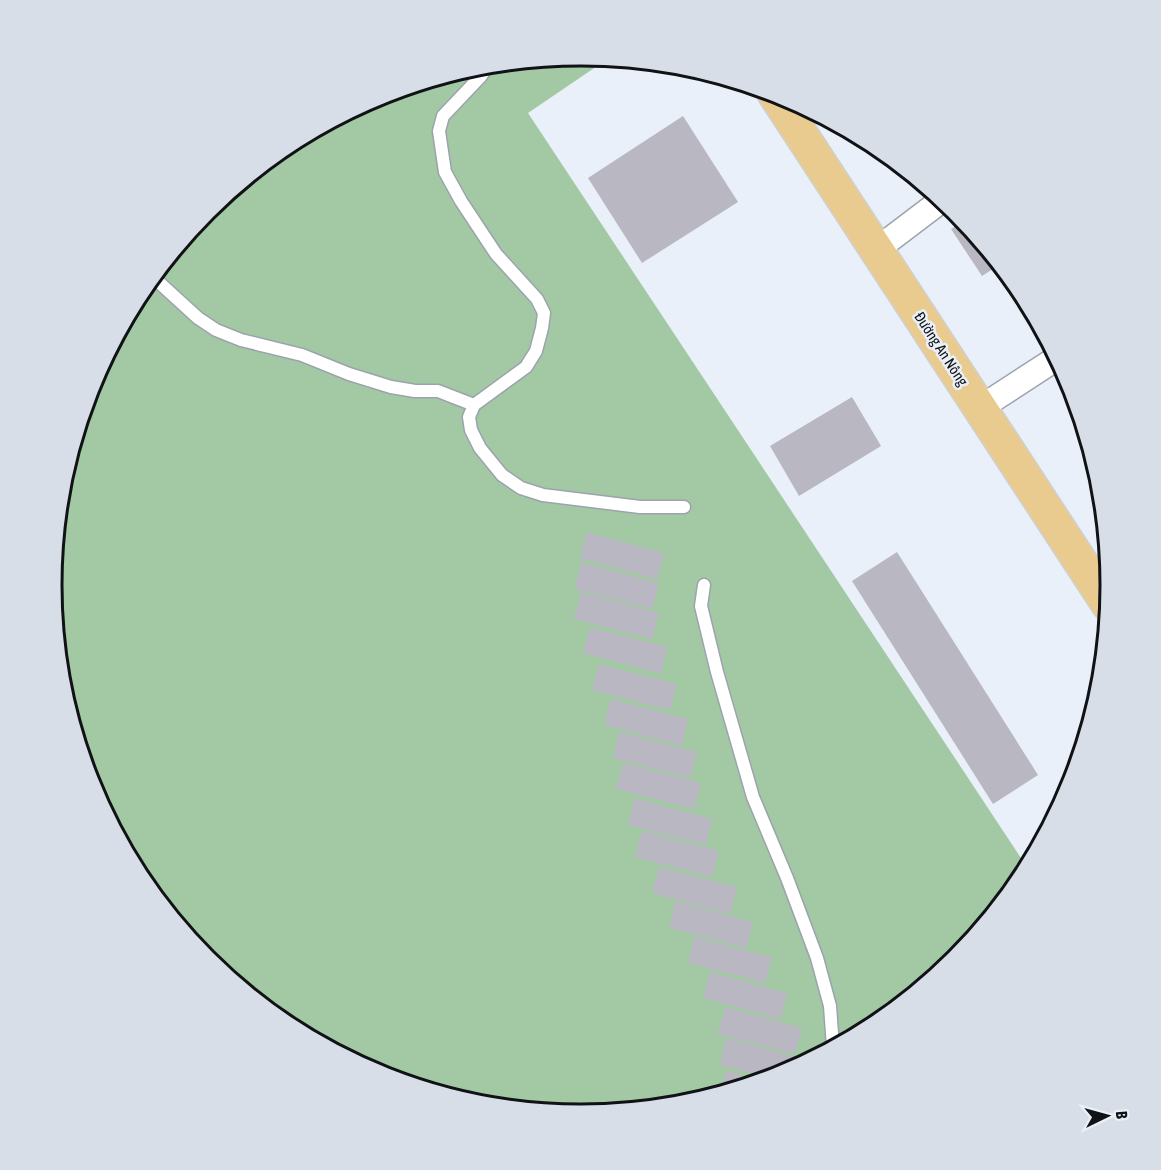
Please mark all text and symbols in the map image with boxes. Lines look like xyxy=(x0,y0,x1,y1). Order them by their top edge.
street label: Đường An Nông xyxy=(911,309,972,389)
north arrow xyxy=(1077,1086,1137,1146)
text: B xyxy=(1113,1110,1131,1120)

